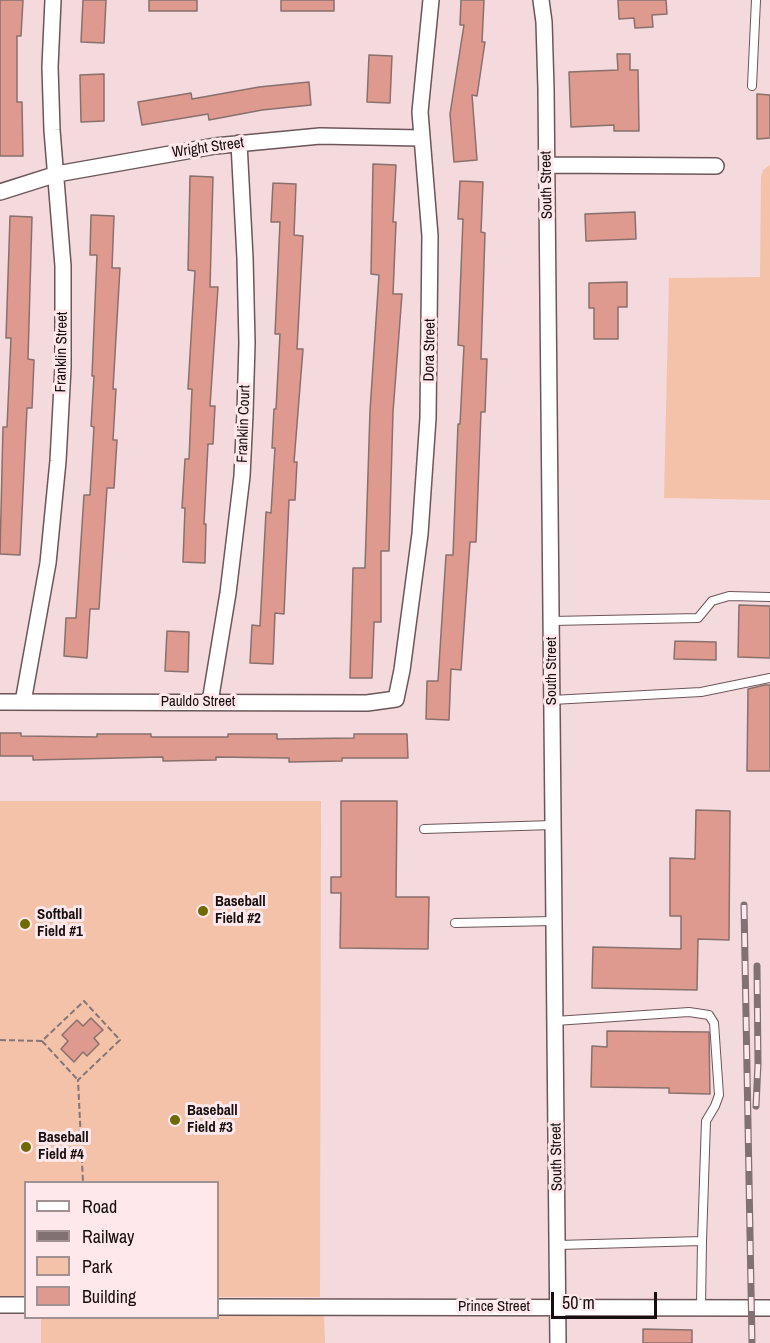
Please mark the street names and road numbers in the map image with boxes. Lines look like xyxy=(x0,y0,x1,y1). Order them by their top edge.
street label: Wright Street xyxy=(171,134,245,162)
street label: South Street xyxy=(537,151,557,219)
street label: Franklin Street xyxy=(52,312,72,392)
street label: Dora Street xyxy=(420,318,440,382)
street label: Franklin Court xyxy=(234,385,254,463)
street label: South Street xyxy=(543,637,561,705)
street label: Pauldo Street xyxy=(161,693,235,711)
street label: South Street xyxy=(547,1123,567,1191)
street label: Prince Street xyxy=(458,1298,530,1316)

